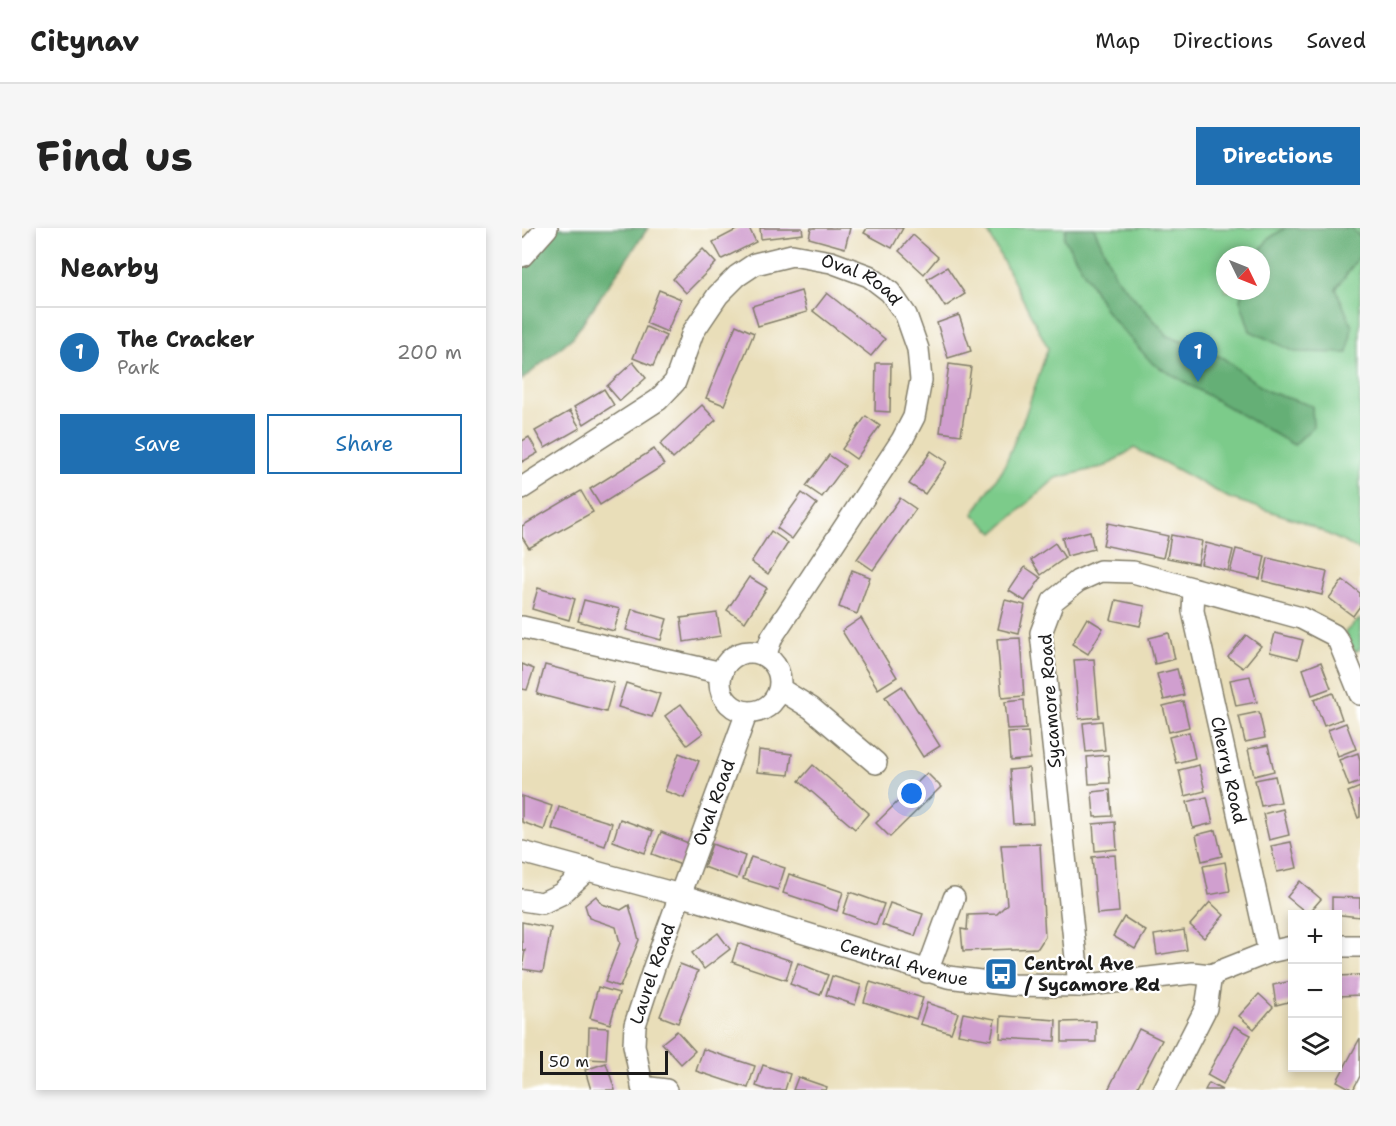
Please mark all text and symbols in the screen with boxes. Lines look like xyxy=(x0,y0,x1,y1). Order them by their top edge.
text: Citynav xyxy=(30,22,139,60)
text: Map xyxy=(1095,27,1140,55)
text: Directions xyxy=(1173,27,1273,55)
text: Saved xyxy=(1306,27,1366,55)
button: Directions xyxy=(1196,127,1360,185)
text: Find us xyxy=(36,128,193,184)
north arrow xyxy=(1216,246,1270,300)
street label: Oval Road xyxy=(819,248,908,310)
text: Nearby xyxy=(60,250,159,285)
text: The Cracker xyxy=(117,325,254,354)
pin: 1 xyxy=(1178,332,1218,382)
text: 1 xyxy=(75,339,84,365)
text: 200 m xyxy=(397,339,462,365)
text: Park xyxy=(117,354,160,380)
button: Save xyxy=(60,414,255,474)
button: Share xyxy=(267,414,462,474)
street label: Sycamore Road xyxy=(1033,633,1067,769)
street label: Cherry Road xyxy=(1205,714,1252,826)
street label: Oval Road xyxy=(687,756,741,849)
your location xyxy=(897,779,926,808)
map controls xyxy=(1288,910,1342,1072)
button: + xyxy=(1288,910,1342,964)
street label: Laurel Road xyxy=(624,920,681,1027)
street label: Central Avenue xyxy=(837,933,970,991)
place label: Central Ave / Sycamore Rd xyxy=(1024,952,1160,997)
bus stop icon: Central Ave / Sycamore Rd xyxy=(983,956,1019,992)
button: − xyxy=(1288,964,1342,1018)
button: layers xyxy=(1288,1018,1342,1072)
scale bar xyxy=(540,1048,668,1076)
text: 50 m xyxy=(549,1051,589,1072)

